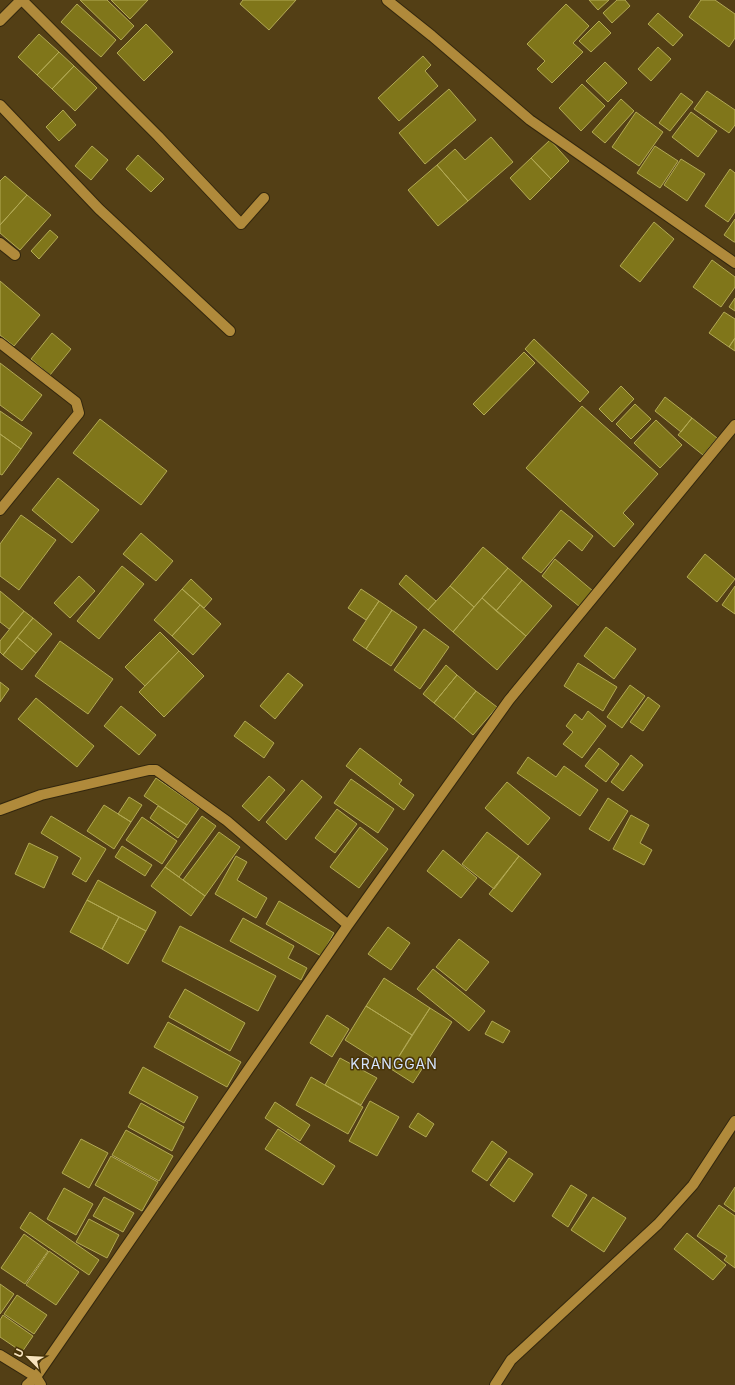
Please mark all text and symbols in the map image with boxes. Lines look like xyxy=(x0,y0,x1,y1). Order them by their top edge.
district label: KRANGGAN xyxy=(350,1055,438,1072)
north arrow xyxy=(8,1337,48,1377)
text: U xyxy=(11,1346,27,1359)

